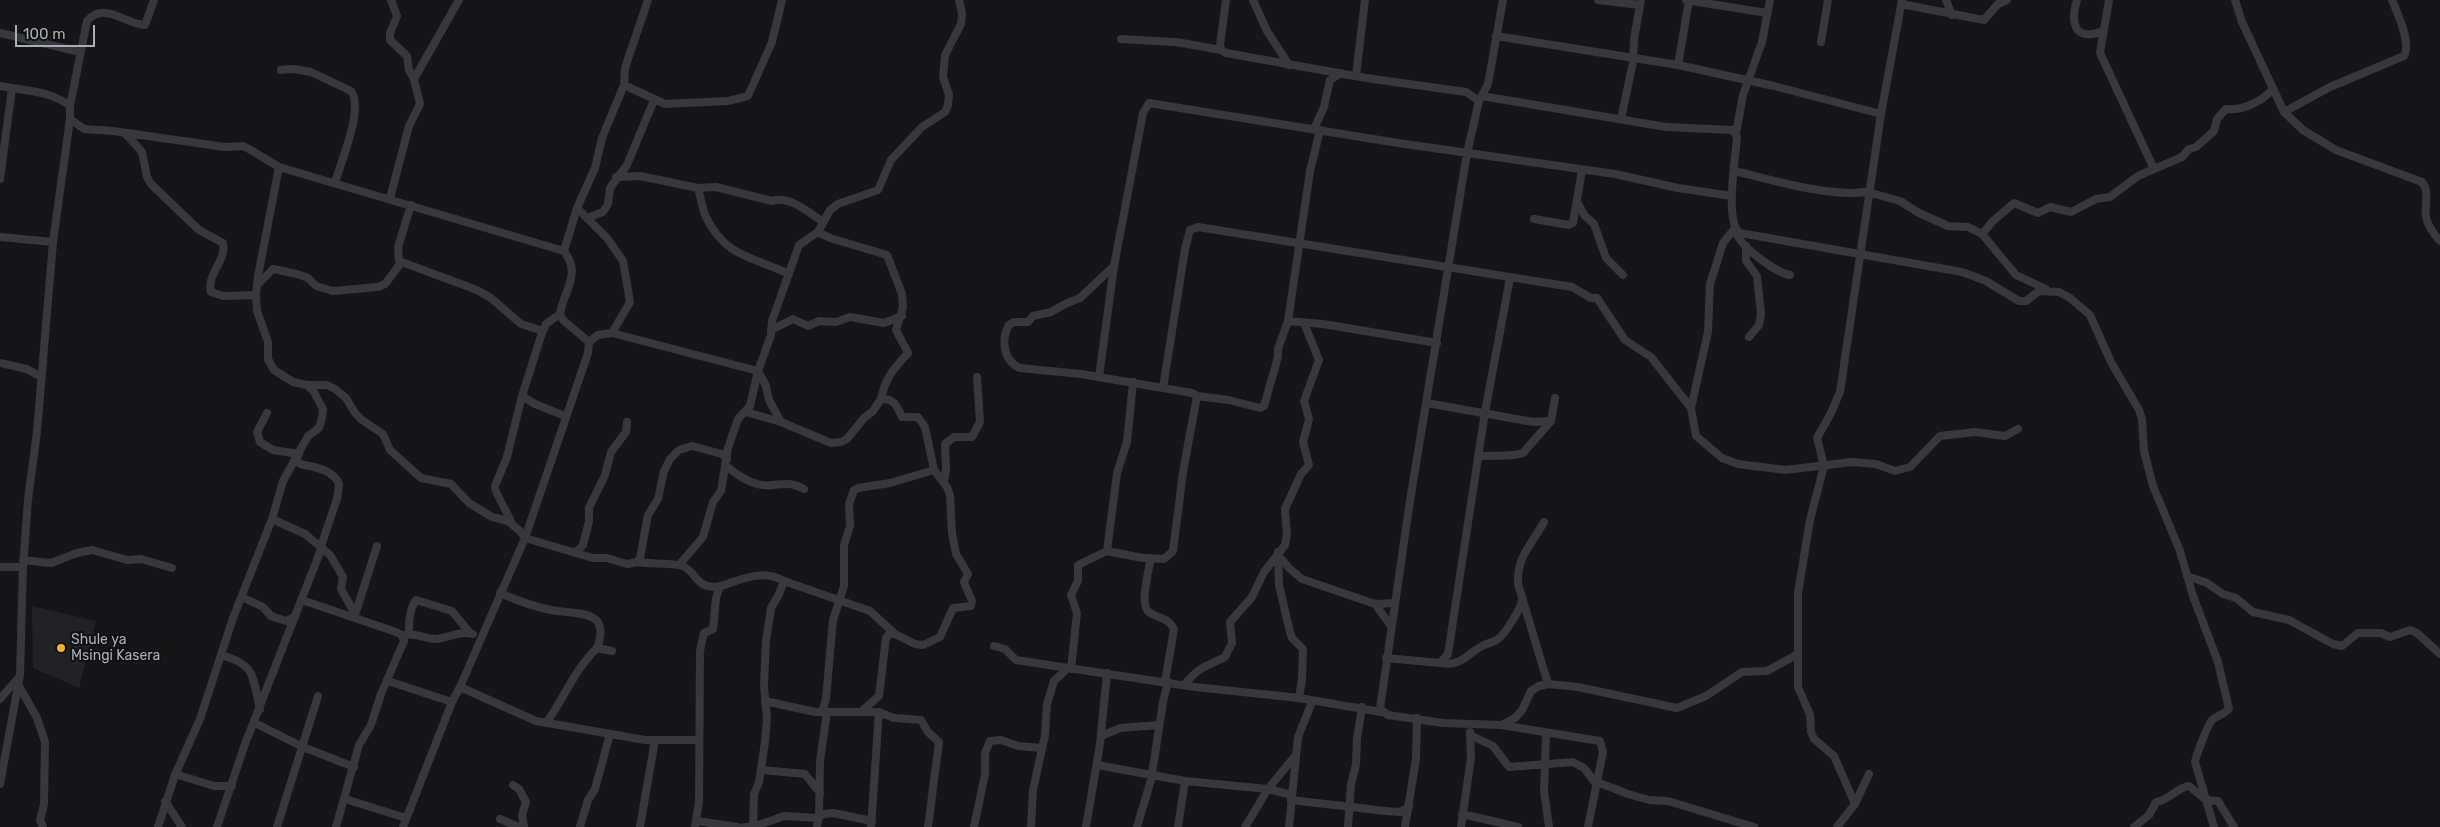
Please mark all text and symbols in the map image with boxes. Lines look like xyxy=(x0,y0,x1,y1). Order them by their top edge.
scale bar xyxy=(18,15,98,47)
text: 100 m xyxy=(23,25,65,43)
place label: Shule ya Msingi Kasera xyxy=(71,632,160,664)
marker: Shule ya Msingi Kasera xyxy=(55,642,67,654)

